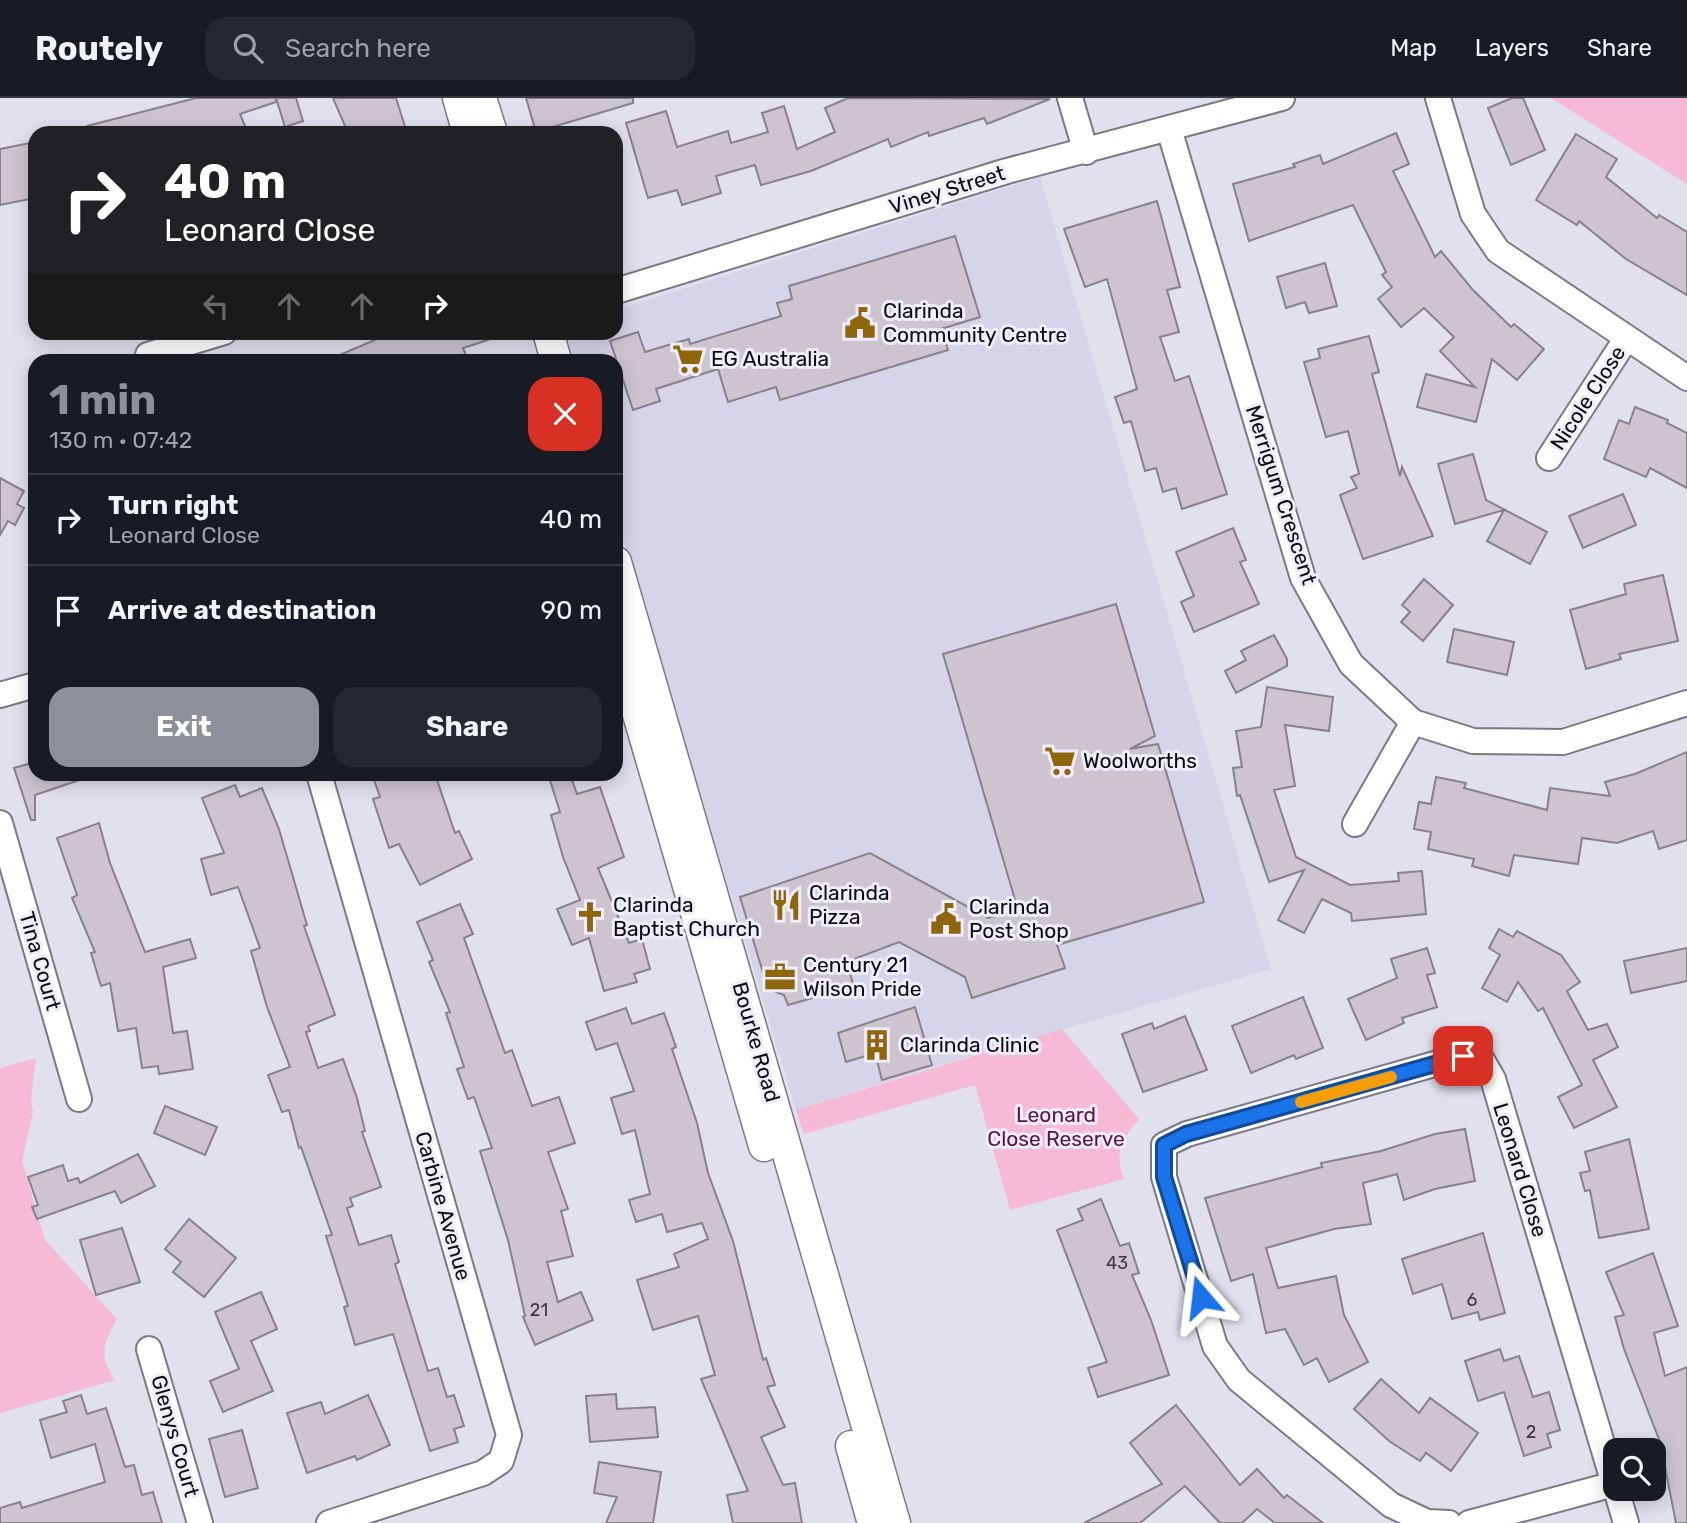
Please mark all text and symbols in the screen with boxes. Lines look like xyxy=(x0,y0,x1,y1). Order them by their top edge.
search box xyxy=(205,17,695,80)
text: Routely xyxy=(35,29,163,68)
icon: search xyxy=(229,29,267,67)
text: Search here xyxy=(285,33,431,64)
text: Map xyxy=(1390,34,1437,62)
text: Layers xyxy=(1475,34,1549,62)
text: Share xyxy=(1587,34,1652,62)
text: 40 m xyxy=(164,152,286,210)
icon: right xyxy=(49,154,140,245)
street label: Viney Street xyxy=(886,160,1008,219)
text: Leonard Close xyxy=(164,211,375,249)
icon: left xyxy=(197,287,235,325)
icon: ahead xyxy=(270,287,308,325)
icon: ahead xyxy=(343,287,381,325)
icon: right xyxy=(416,287,454,325)
place label: Clarinda Community Centre xyxy=(883,298,1067,347)
public building icon: Clarinda Community Centre xyxy=(843,306,877,340)
street label: Nicole Close xyxy=(1545,341,1630,454)
supermarket icon: EG Australia xyxy=(671,342,705,376)
place label: EG Australia xyxy=(711,346,829,371)
text: 1 min xyxy=(49,375,156,425)
button: close xyxy=(528,377,602,451)
street label: Merrigum Crescent xyxy=(1241,402,1322,588)
text: 130 m · 07:42 xyxy=(49,426,192,454)
text: Turn right xyxy=(108,490,238,521)
icon: right xyxy=(49,501,87,539)
text: 40 m xyxy=(540,504,602,535)
text: Leonard Close xyxy=(108,521,260,549)
icon: arrive xyxy=(49,592,87,630)
text: Arrive at destination xyxy=(108,595,376,626)
text: 90 m xyxy=(541,595,602,626)
button: Exit xyxy=(49,687,319,767)
button: Share xyxy=(333,687,602,767)
supermarket icon: Woolworths xyxy=(1043,744,1077,778)
place label: Woolworths xyxy=(1083,748,1197,773)
place label: Clarinda Pizza xyxy=(809,880,890,929)
restaurant icon: Clarinda Pizza xyxy=(769,888,803,922)
place label: Clarinda Baptist Church xyxy=(613,892,760,941)
place label: Clarinda Post Shop xyxy=(969,894,1069,943)
church icon: Clarinda Baptist Church xyxy=(573,900,607,934)
public building icon: Clarinda Post Shop xyxy=(929,902,963,936)
street label: Tina Court xyxy=(14,909,66,1013)
place label: Century 21 Wilson Pride xyxy=(803,952,921,1001)
office icon: Century 21 Wilson Pride xyxy=(763,960,797,994)
street label: Bourke Road xyxy=(727,979,786,1105)
pin xyxy=(1433,1026,1493,1086)
building icon: Clarinda Clinic xyxy=(860,1028,894,1062)
place label: Clarinda Clinic xyxy=(900,1032,1039,1057)
icon: arrive xyxy=(1444,1037,1482,1075)
street label: Leonard Close xyxy=(1488,1100,1553,1240)
park label: Leonard Close Reserve xyxy=(987,1102,1125,1151)
street label: Carbine Avenue xyxy=(410,1129,477,1283)
house number: 43 xyxy=(1106,1252,1128,1274)
position arrow xyxy=(1164,1260,1238,1334)
house number: 6 xyxy=(1467,1289,1478,1311)
house number: 21 xyxy=(530,1299,548,1321)
street label: Glenys Court xyxy=(146,1372,205,1500)
house number: 2 xyxy=(1526,1421,1536,1443)
map controls xyxy=(1603,1438,1666,1501)
button: search xyxy=(1603,1438,1666,1501)

